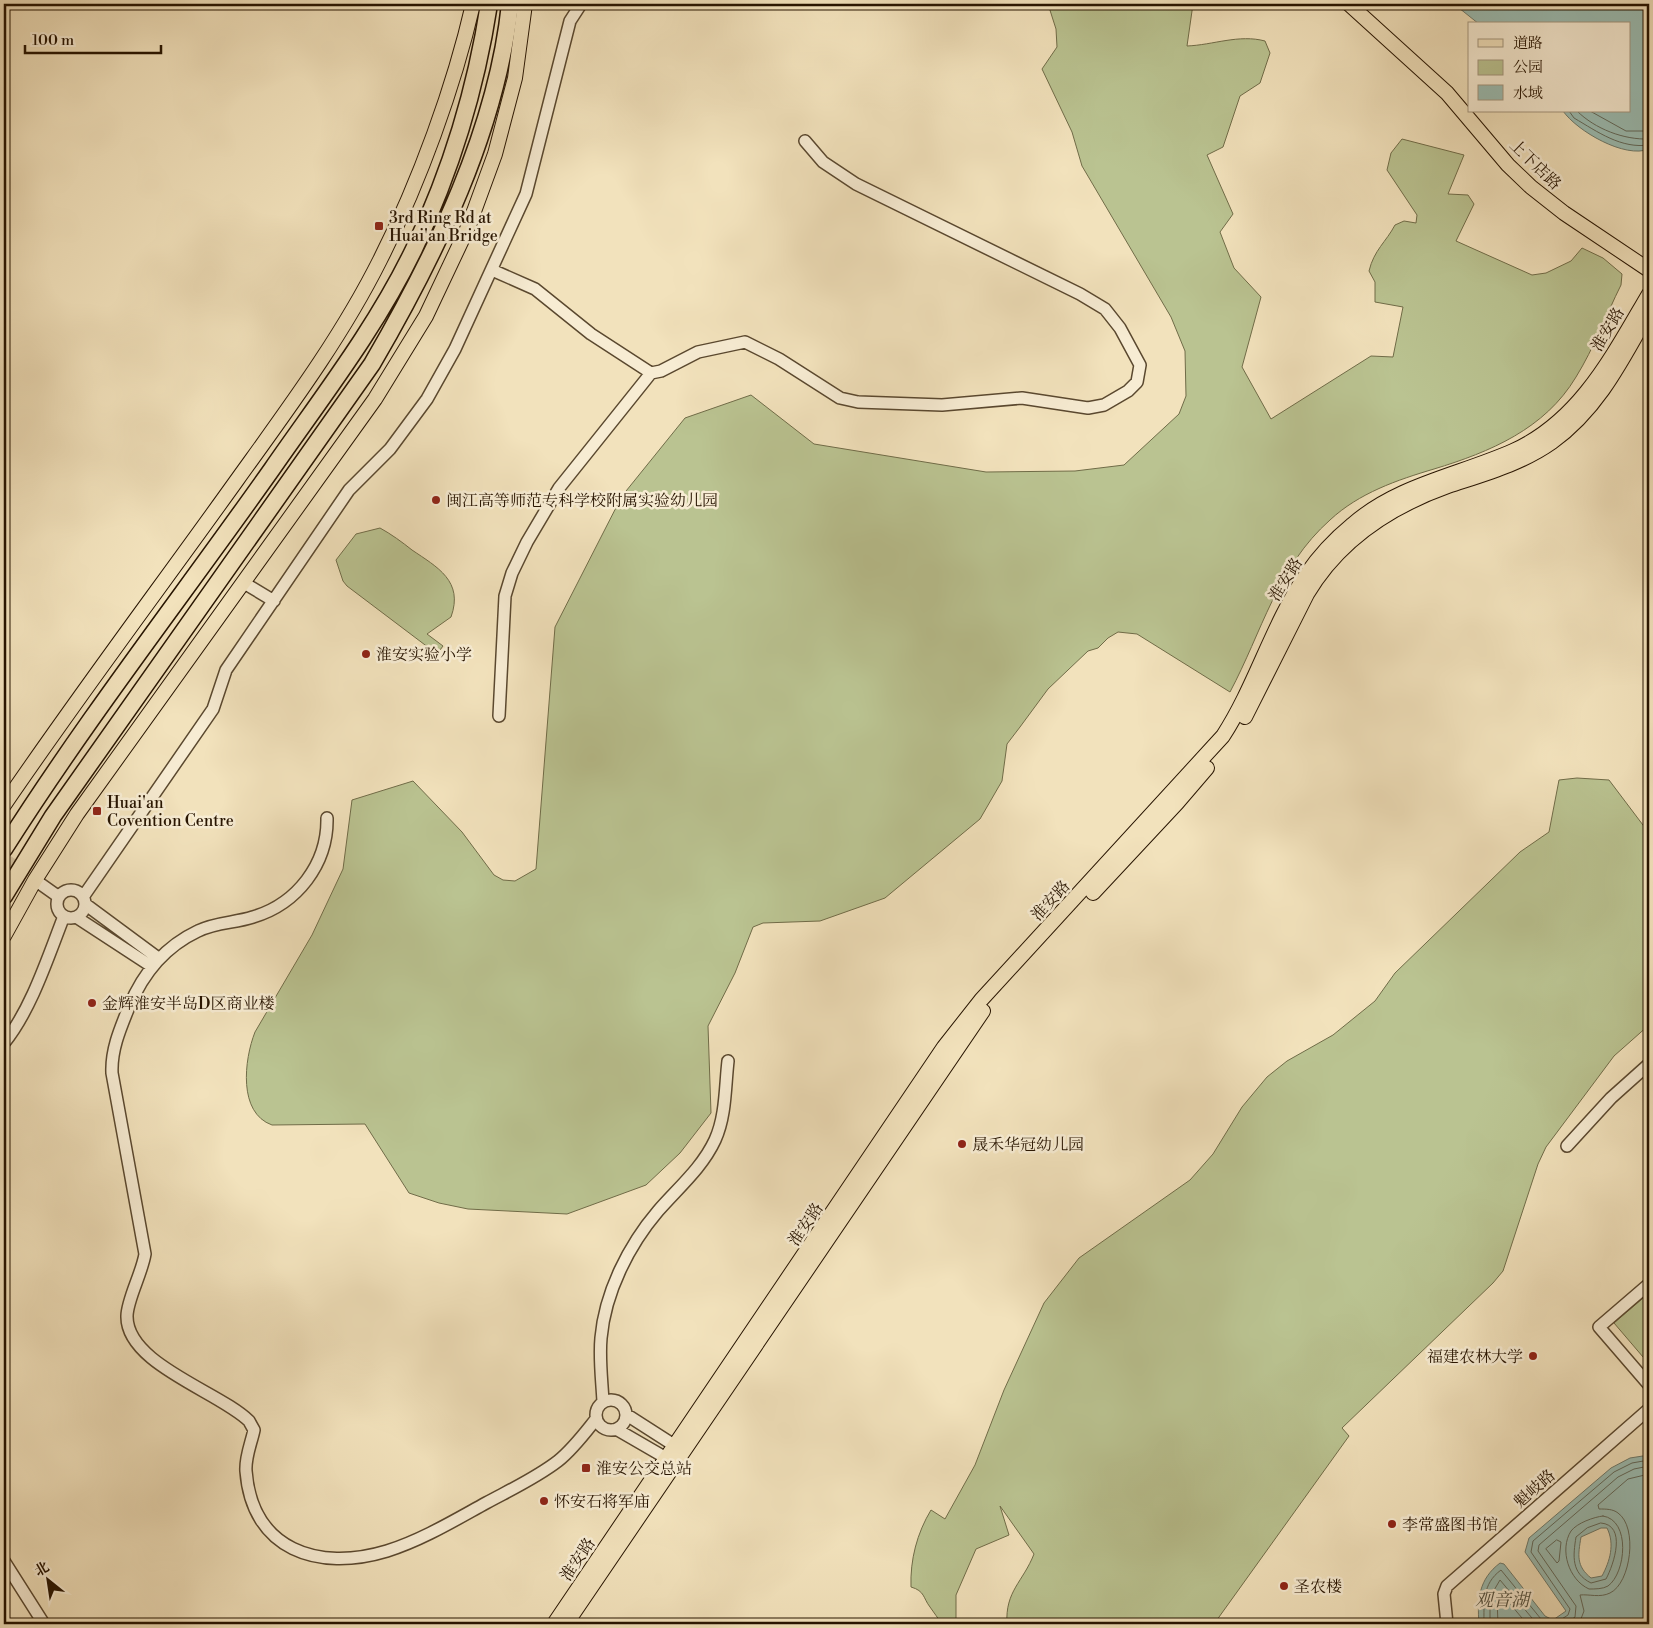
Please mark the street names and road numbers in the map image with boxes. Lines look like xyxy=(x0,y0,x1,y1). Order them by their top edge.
street label: 上下店路 xyxy=(1505,135,1565,194)
street label: 淮安路 xyxy=(1587,304,1629,355)
street label: 淮安路 xyxy=(1265,554,1307,605)
street label: 淮安路 xyxy=(1027,876,1074,925)
street label: 淮安路 xyxy=(784,1199,828,1250)
street label: 魁岐路 xyxy=(1510,1465,1559,1512)
street label: 淮安路 xyxy=(556,1534,600,1585)

